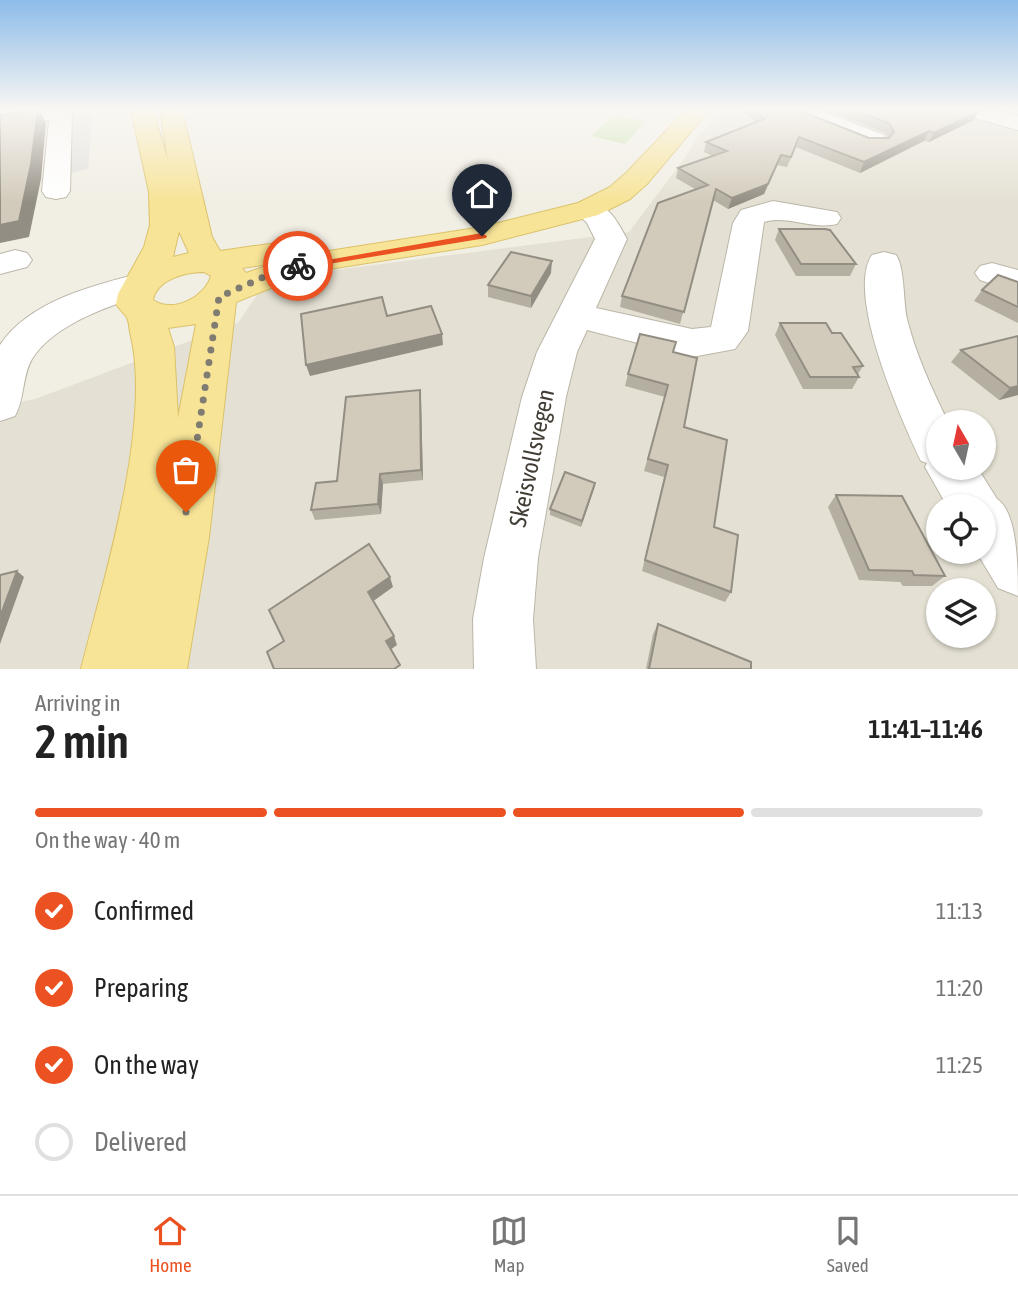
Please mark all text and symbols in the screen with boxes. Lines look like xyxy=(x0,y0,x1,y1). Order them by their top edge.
pin xyxy=(452,164,512,236)
icon: home xyxy=(463,175,501,213)
courier xyxy=(263,231,333,301)
icon: bike xyxy=(279,247,317,285)
street label: Skeisvollsvegen xyxy=(504,387,559,529)
north arrow xyxy=(926,410,996,480)
map controls xyxy=(926,410,996,648)
pin xyxy=(156,440,216,512)
icon: bag xyxy=(167,451,205,489)
button: locate xyxy=(926,494,996,564)
button: layers xyxy=(926,578,996,648)
text: Arriving in xyxy=(35,690,121,716)
text: 11:41–11:46 xyxy=(868,714,983,744)
text: 2 min xyxy=(35,715,129,768)
text: On the way · 40 m xyxy=(35,827,180,853)
icon: check xyxy=(35,892,73,930)
text: Confirmed xyxy=(94,896,194,926)
text: 11:13 xyxy=(936,898,983,924)
icon: check xyxy=(35,969,73,1007)
text: Preparing xyxy=(94,973,188,1003)
text: 11:20 xyxy=(936,975,983,1001)
icon: check xyxy=(35,1046,73,1084)
text: On the way xyxy=(94,1050,199,1080)
text: 11:25 xyxy=(936,1052,983,1078)
text: Delivered xyxy=(94,1127,187,1157)
tab: Home xyxy=(149,1212,192,1276)
tab: Map xyxy=(490,1212,528,1276)
tab: Saved xyxy=(827,1212,869,1276)

